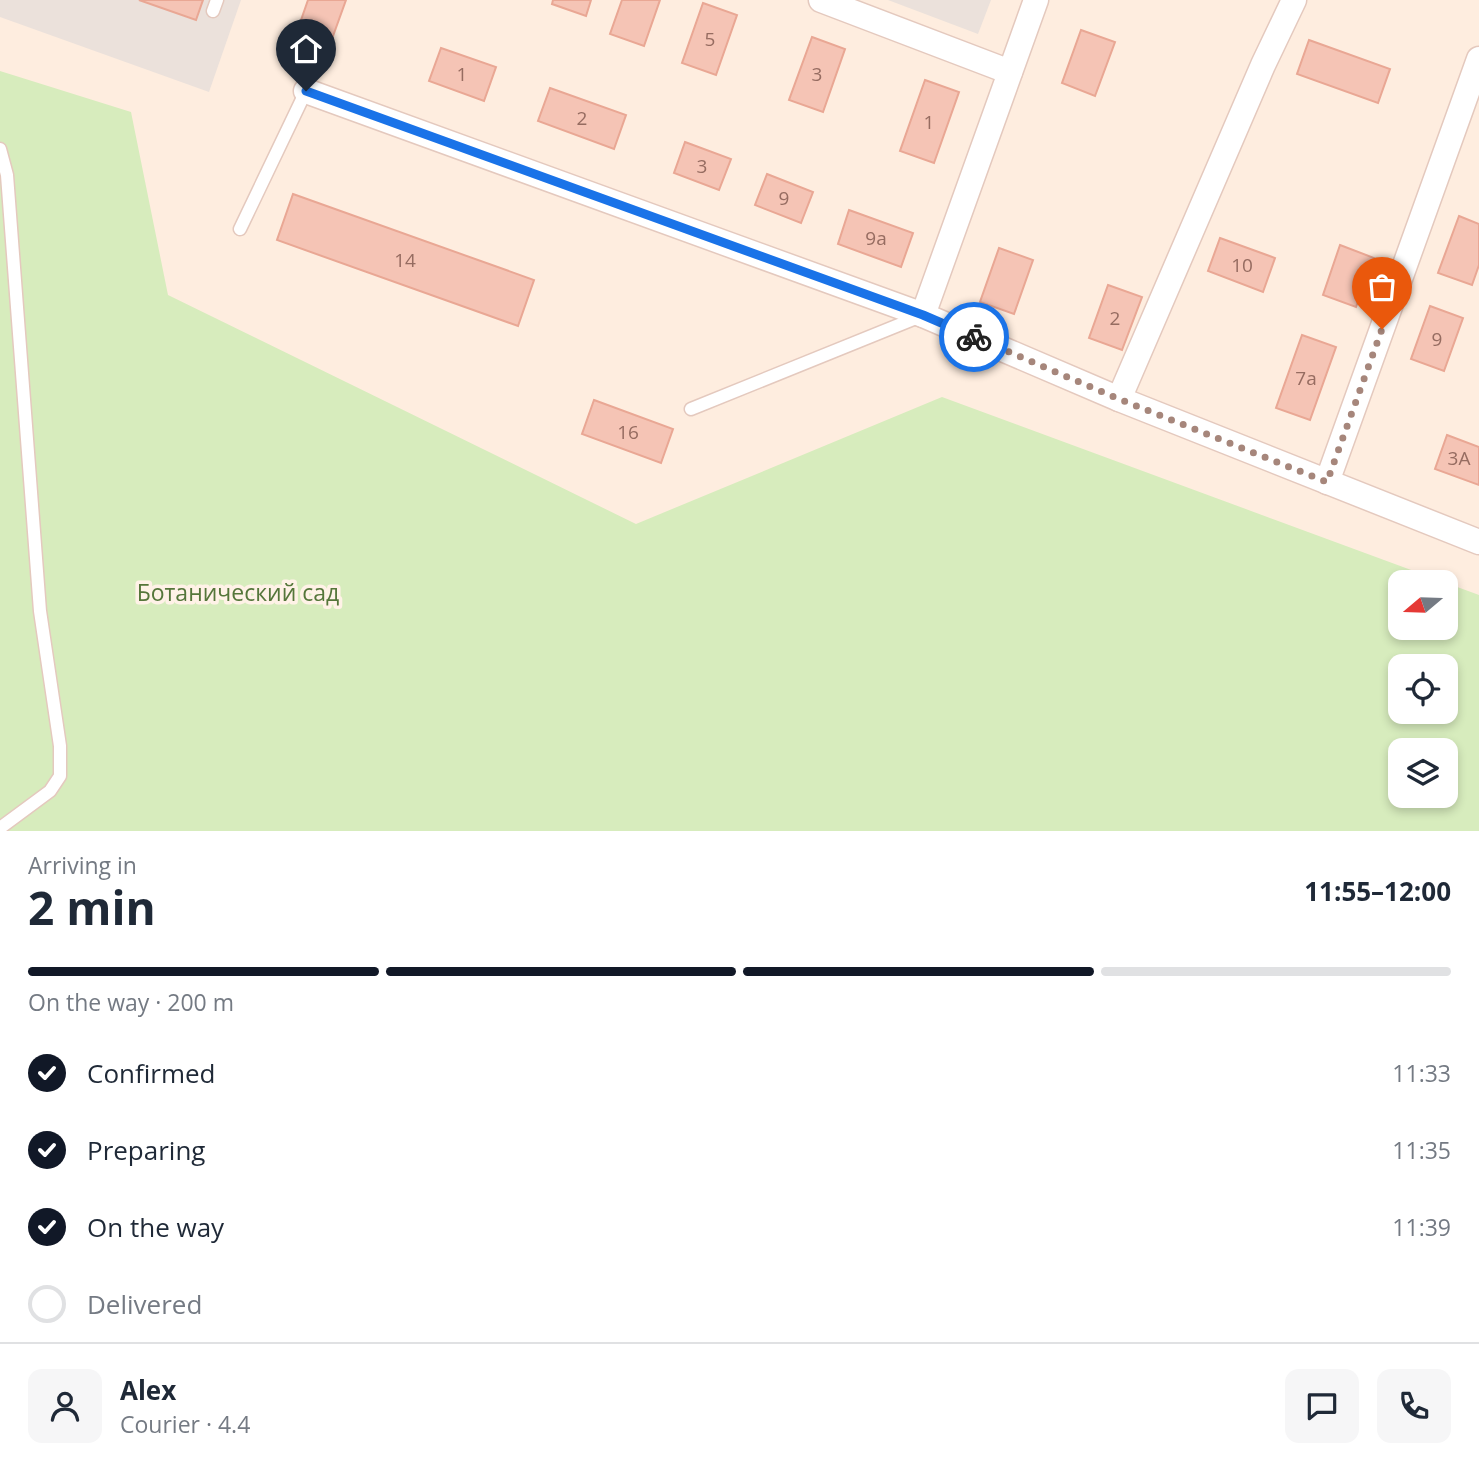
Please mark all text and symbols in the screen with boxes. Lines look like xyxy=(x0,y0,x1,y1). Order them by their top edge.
pin xyxy=(276,19,336,91)
house number: 5 xyxy=(705,26,715,52)
icon: home xyxy=(287,30,325,68)
house number: 1 xyxy=(457,61,467,87)
house number: 3 xyxy=(812,61,822,87)
house number: 2 xyxy=(577,105,587,131)
house number: 1 xyxy=(924,109,934,135)
house number: 3 xyxy=(697,153,707,179)
house number: 9 xyxy=(779,185,789,211)
house number: 9а xyxy=(865,225,887,251)
house number: 14 xyxy=(394,247,416,273)
house number: 10 xyxy=(1231,252,1253,278)
pin xyxy=(1352,257,1412,329)
icon: bag xyxy=(1363,268,1401,306)
courier xyxy=(939,302,1009,372)
house number: 2 xyxy=(1110,305,1120,331)
icon: bike xyxy=(955,318,993,356)
house number: 9 xyxy=(1432,326,1442,352)
house number: 7а xyxy=(1295,365,1317,391)
house number: 16 xyxy=(617,419,639,445)
house number: 3А xyxy=(1448,445,1470,471)
north arrow xyxy=(1388,570,1458,640)
map controls xyxy=(1388,570,1458,808)
park label: Ботанический сад xyxy=(137,576,339,608)
button: locate xyxy=(1388,654,1458,724)
button: layers xyxy=(1388,738,1458,808)
text: Arriving in xyxy=(28,849,137,881)
text: 11:55–12:00 xyxy=(1304,873,1451,909)
text: 2 min xyxy=(28,876,156,938)
text: On the way · 200 m xyxy=(28,986,234,1018)
icon: check xyxy=(28,1054,66,1092)
text: Confirmed xyxy=(87,1055,215,1091)
text: 11:33 xyxy=(1392,1057,1451,1089)
icon: check xyxy=(28,1131,66,1169)
text: Preparing xyxy=(87,1132,205,1168)
text: 11:35 xyxy=(1392,1134,1451,1166)
icon: check xyxy=(28,1208,66,1246)
text: On the way xyxy=(87,1209,224,1245)
text: 11:39 xyxy=(1392,1211,1451,1243)
text: Delivered xyxy=(87,1286,202,1322)
button: person xyxy=(28,1369,102,1443)
button: chat xyxy=(1285,1369,1359,1443)
button: phone xyxy=(1377,1369,1451,1443)
text: Alex xyxy=(120,1372,176,1408)
text: Courier · 4.4 xyxy=(120,1408,250,1440)

